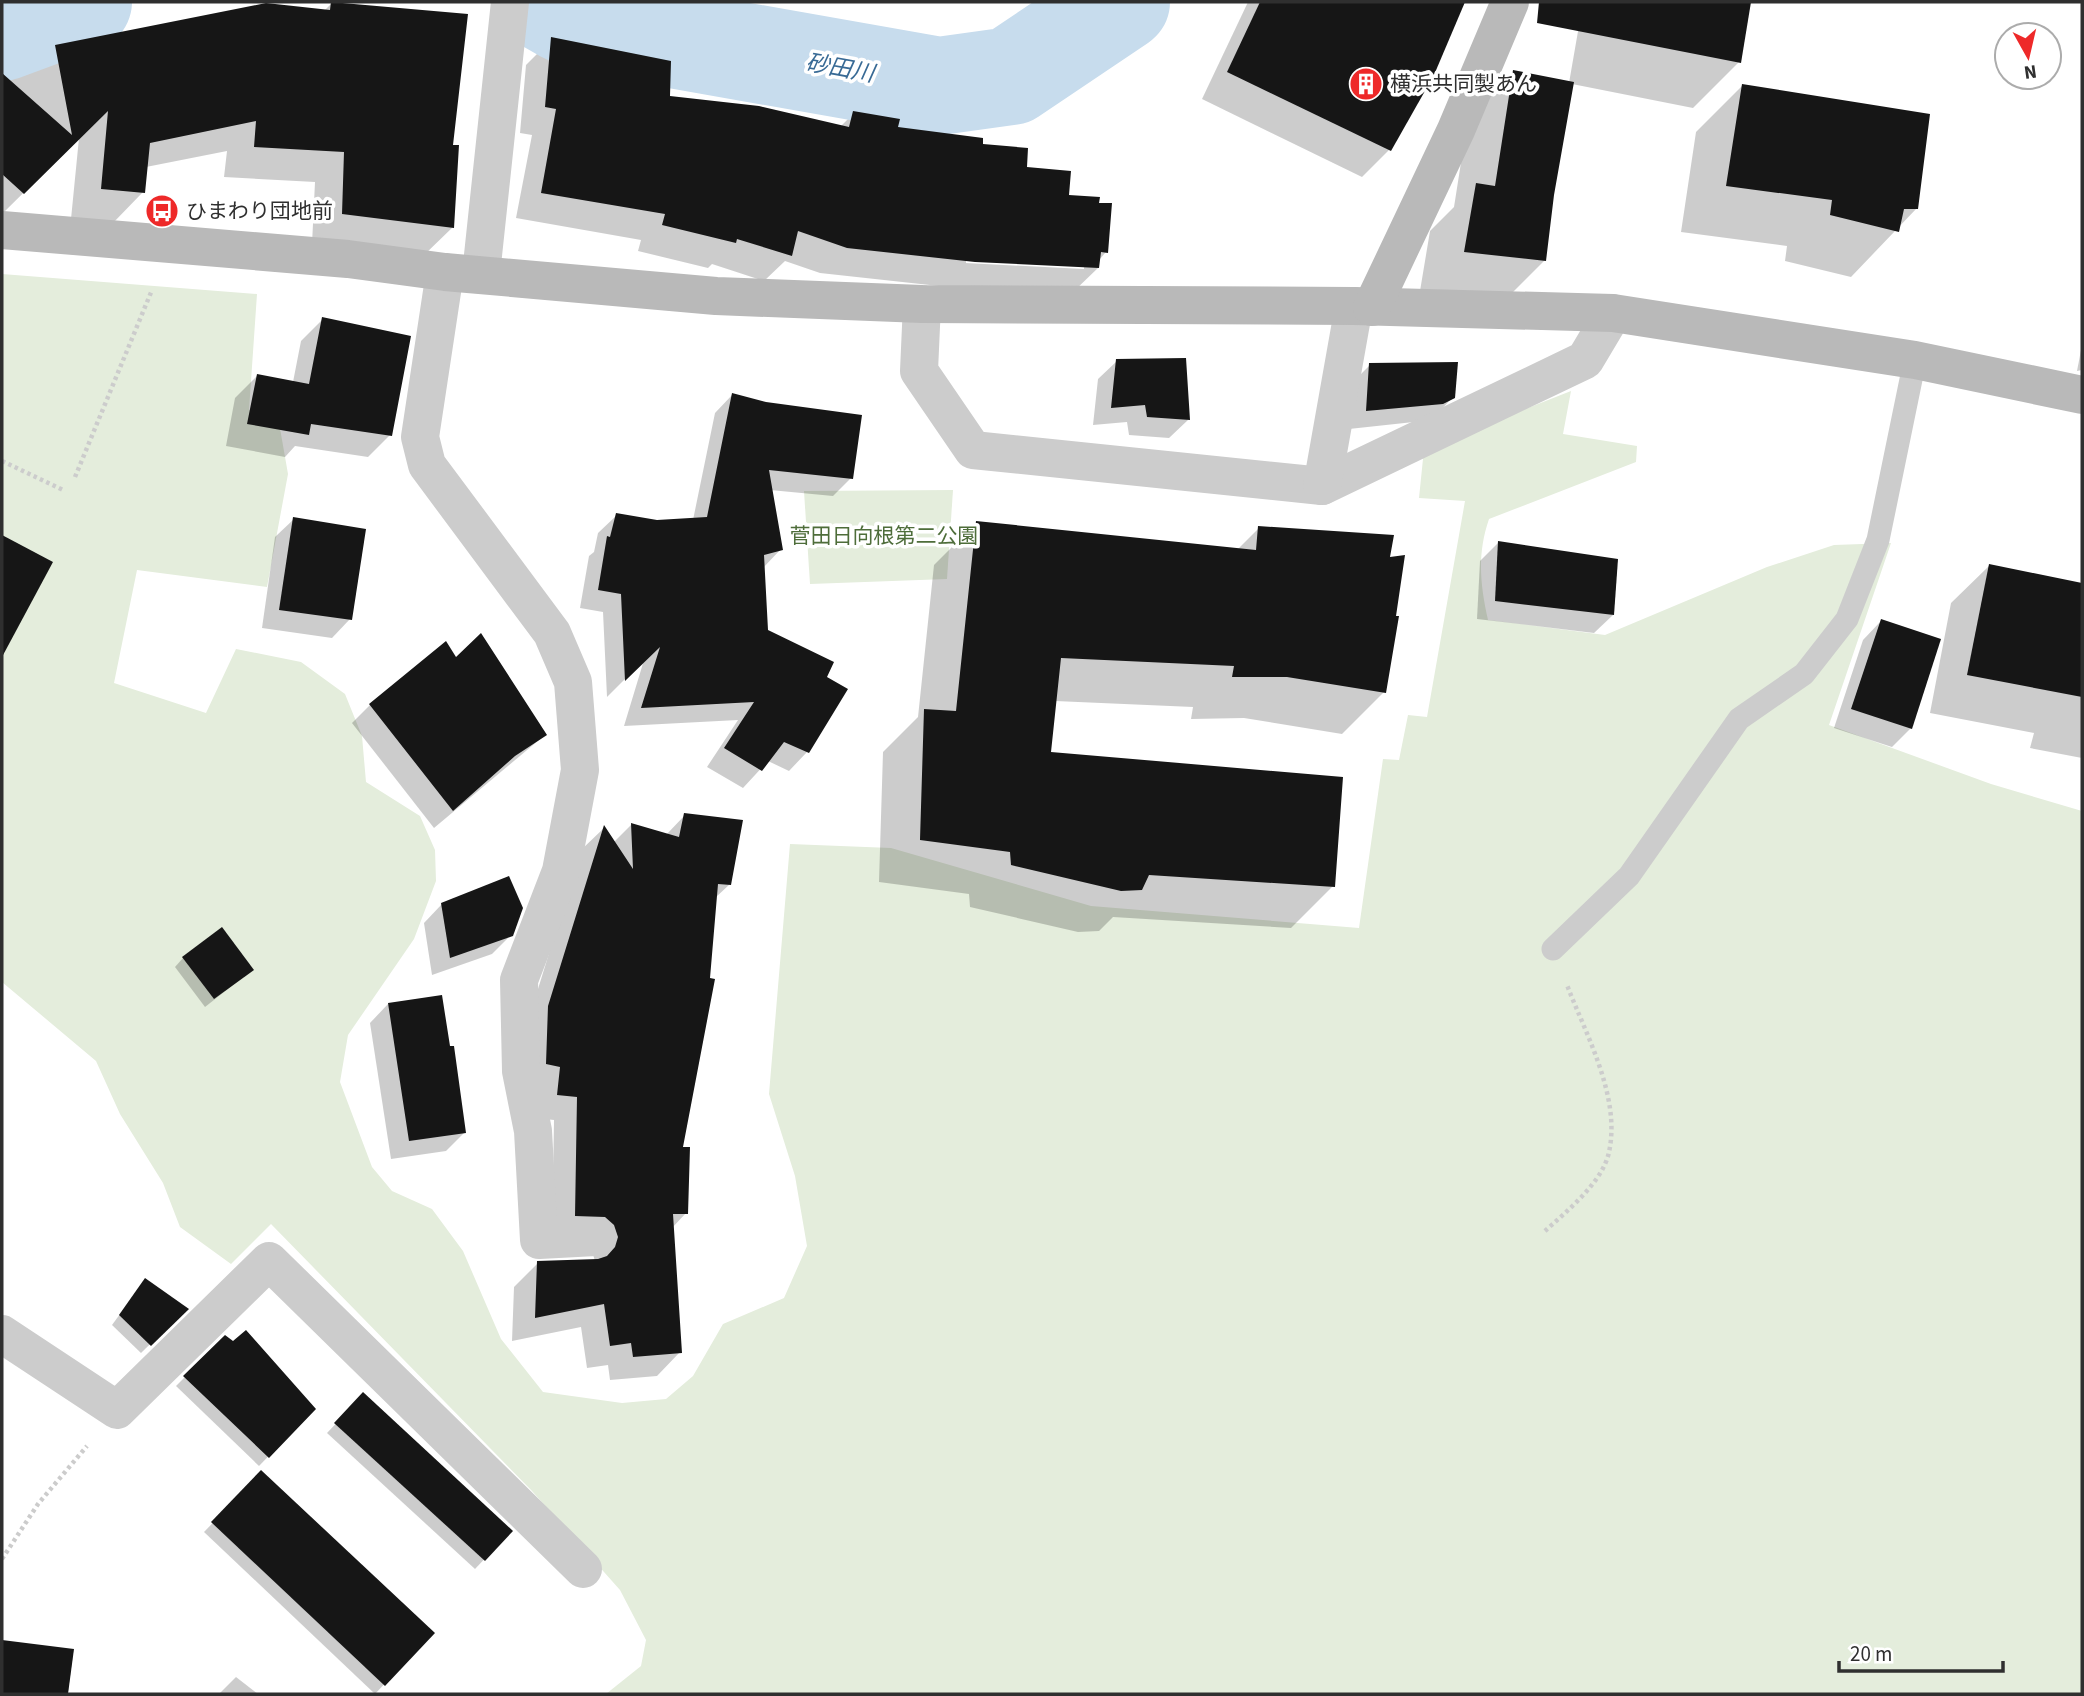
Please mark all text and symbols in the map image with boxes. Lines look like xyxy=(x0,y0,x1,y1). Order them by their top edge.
north arrow xyxy=(1993,21,2063,91)
water label: 砂田川 xyxy=(803,46,880,91)
text: N xyxy=(2022,57,2038,86)
building icon: 横浜共同製あん xyxy=(1347,65,1385,103)
place label: 横浜共同製あん xyxy=(1390,69,1537,99)
bus stop icon: ひまわり団地前 xyxy=(143,192,181,230)
place label: ひまわり団地前 xyxy=(186,196,333,226)
park label: 菅田日向根第二公園 xyxy=(790,521,979,551)
scale bar xyxy=(1839,1630,2004,1674)
text: 20 m xyxy=(1850,1639,1892,1669)

